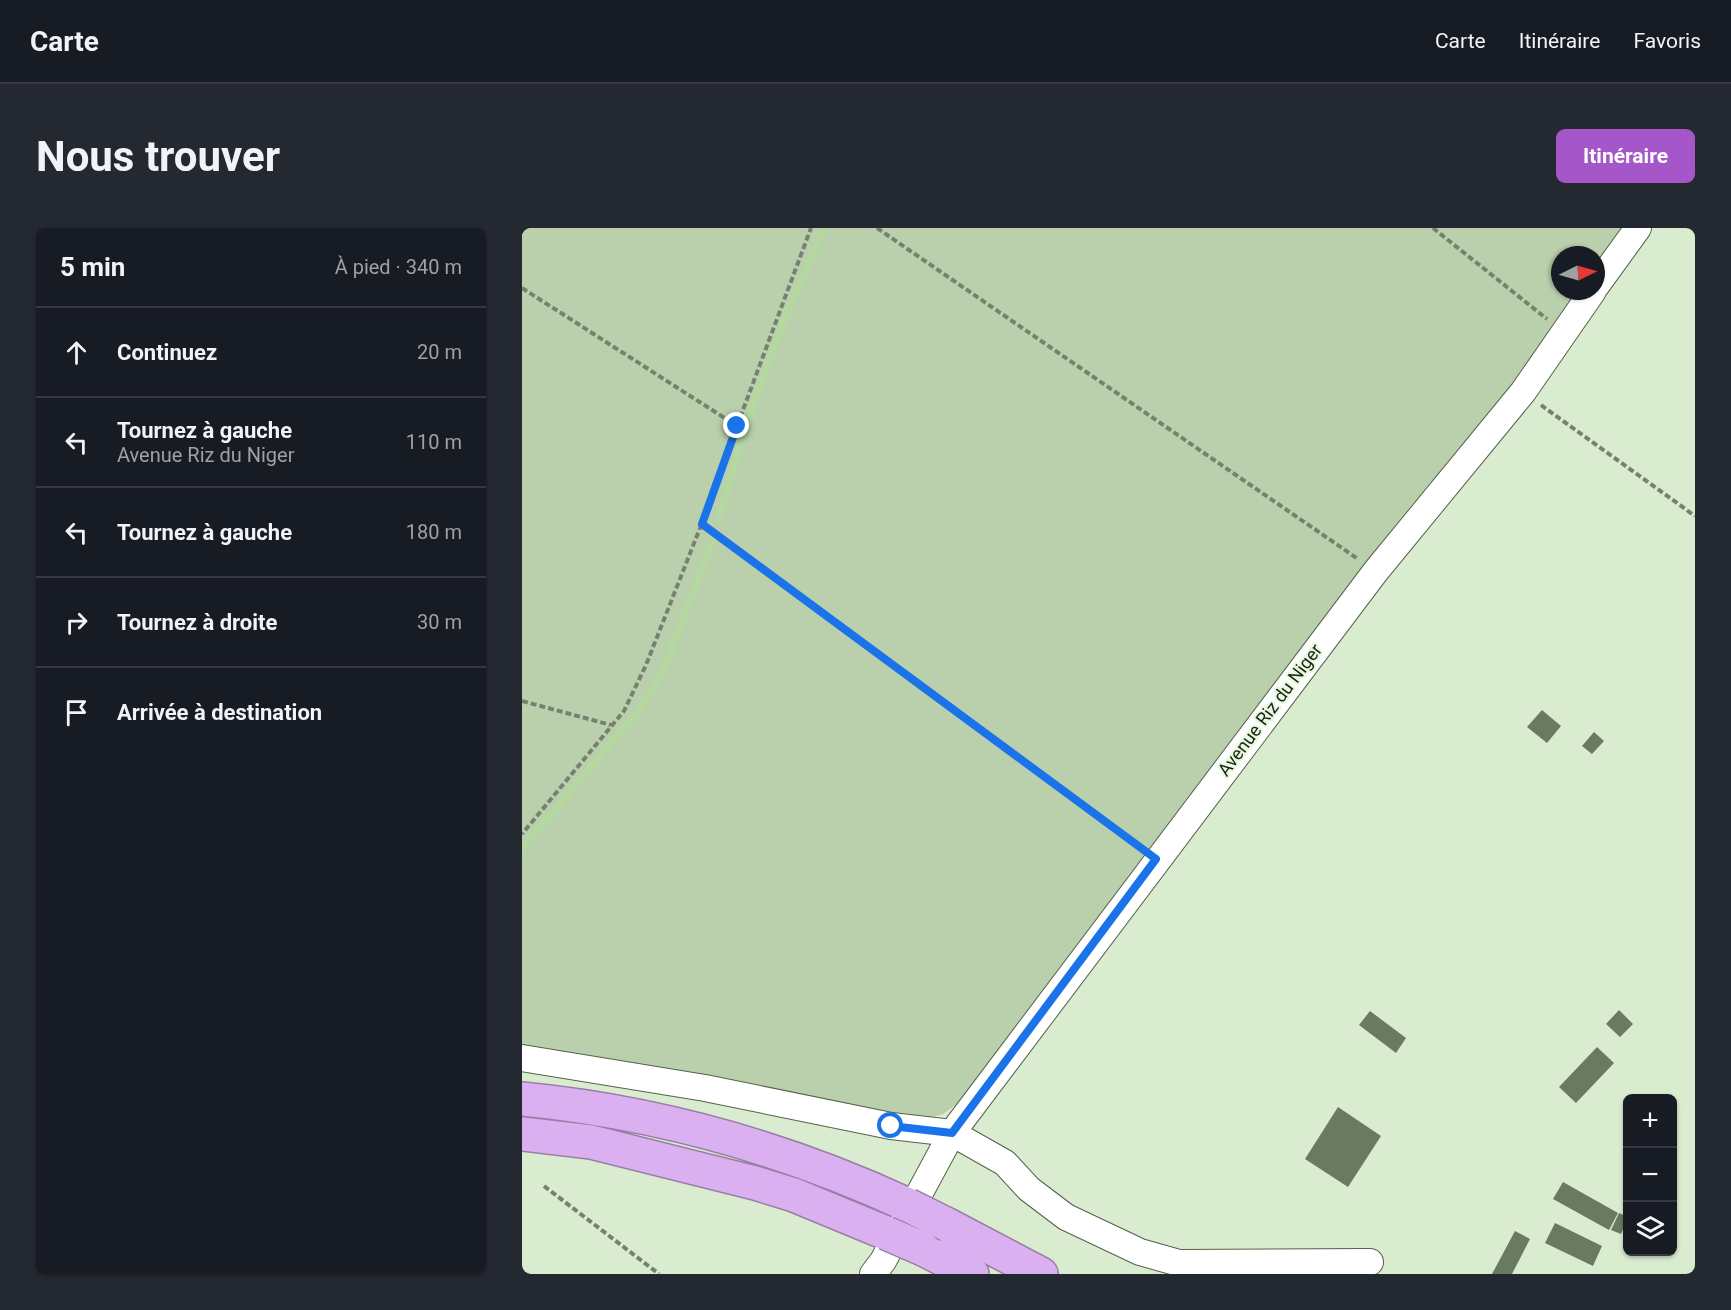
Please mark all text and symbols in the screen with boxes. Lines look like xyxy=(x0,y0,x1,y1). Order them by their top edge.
text: Carte xyxy=(30,25,99,58)
text: Carte xyxy=(1435,29,1486,53)
text: Itinéraire xyxy=(1519,29,1600,53)
text: Favoris xyxy=(1633,29,1701,53)
button: Itinéraire xyxy=(1556,129,1695,183)
text: Nous trouver xyxy=(36,132,280,181)
north arrow xyxy=(1551,246,1605,300)
text: 5 min xyxy=(60,252,125,282)
text: À pied · 340 m xyxy=(335,255,462,279)
icon: ahead xyxy=(60,336,93,369)
text: Continuez xyxy=(117,340,217,365)
text: 20 m xyxy=(417,340,462,364)
route end xyxy=(723,412,749,438)
text: Tournez à gauche xyxy=(117,418,292,443)
icon: left xyxy=(60,426,93,459)
text: 110 m xyxy=(406,430,462,454)
text: Avenue Riz du Niger xyxy=(117,443,294,467)
icon: left xyxy=(60,516,93,549)
text: Tournez à gauche xyxy=(117,520,292,545)
text: 180 m xyxy=(406,520,462,544)
icon: right xyxy=(60,606,93,639)
text: Tournez à droite xyxy=(117,610,277,635)
text: 30 m xyxy=(417,610,462,634)
street label: Avenue Riz du Niger xyxy=(1213,640,1326,780)
icon: arrive xyxy=(60,696,93,729)
text: Arrivée à destination xyxy=(117,700,322,725)
map controls xyxy=(1623,1094,1677,1256)
button: + xyxy=(1623,1094,1677,1148)
route start xyxy=(877,1112,903,1138)
button: − xyxy=(1623,1148,1677,1202)
button: layers xyxy=(1623,1202,1677,1256)

